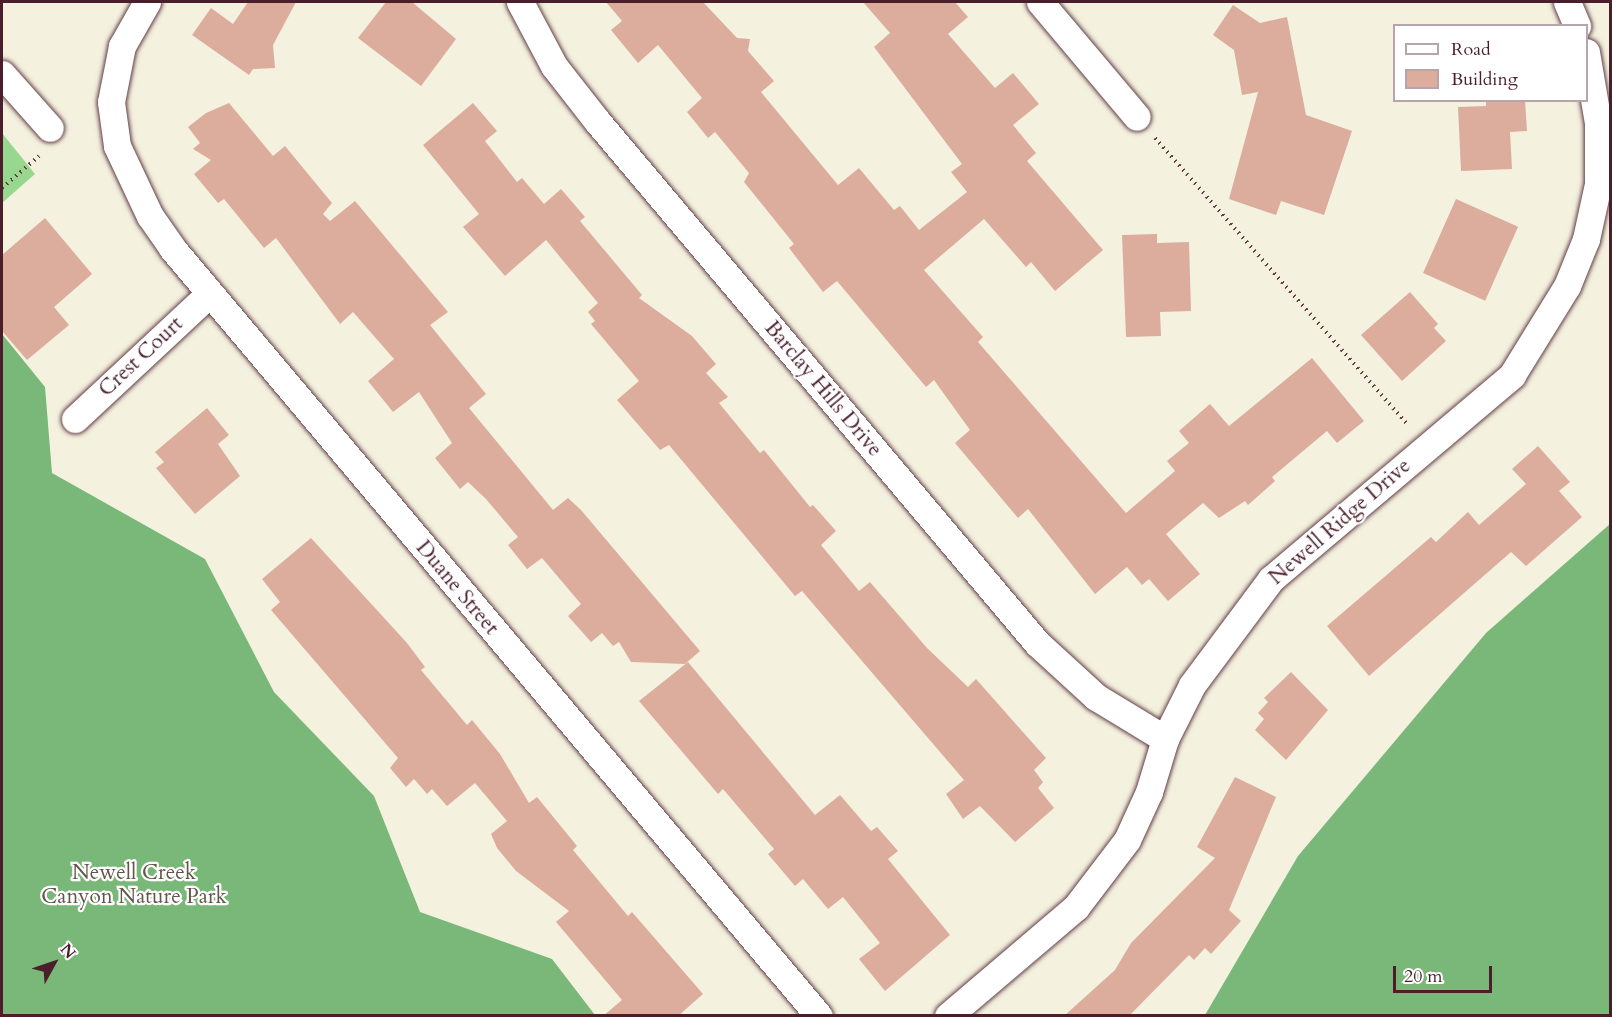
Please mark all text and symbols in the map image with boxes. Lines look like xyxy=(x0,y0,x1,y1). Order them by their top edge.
legend xyxy=(1393,24,1588,102)
text: Road xyxy=(1451,37,1491,62)
text: Building xyxy=(1451,67,1518,92)
street label: Crest Court xyxy=(94,312,188,402)
street label: Barclay Hills Drive xyxy=(759,316,887,462)
street label: Newell Ridge Drive xyxy=(1264,454,1416,590)
street label: Duane Street xyxy=(410,536,504,640)
park label: Newell Creek Canyon Nature Park xyxy=(41,860,227,910)
north arrow xyxy=(24,933,84,993)
text: N xyxy=(55,939,81,964)
scale bar xyxy=(1396,954,1495,992)
text: 20 m xyxy=(1404,964,1443,989)

